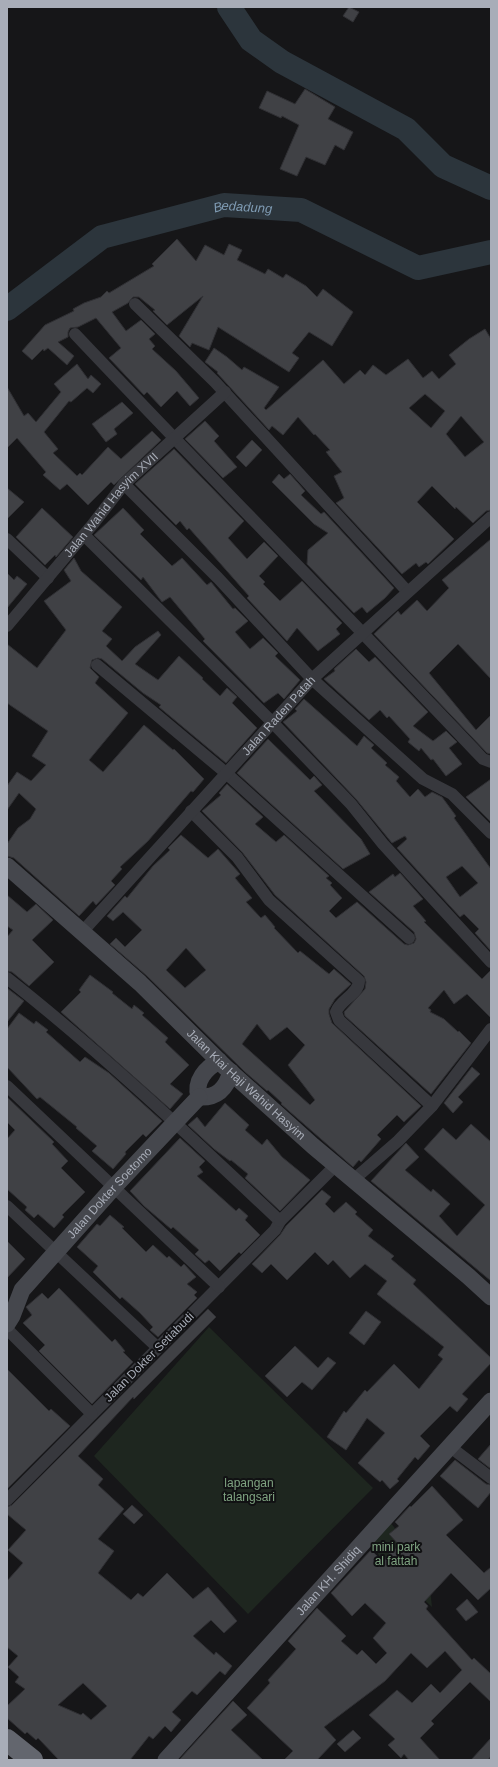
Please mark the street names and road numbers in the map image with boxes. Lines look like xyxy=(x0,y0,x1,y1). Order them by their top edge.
street label: Jalan Wahid Hasyim XVII xyxy=(61,450,161,560)
street label: Jalan Raden Patah xyxy=(239,673,318,758)
street label: Jalan Kiai Haji Wahid Hasyim xyxy=(184,1026,308,1143)
street label: Jalan Dokter Soetomo xyxy=(64,1144,155,1242)
street label: Jalan Dokter Setiabudi xyxy=(101,1309,197,1405)
street label: Jalan KH. Shidiq xyxy=(293,1543,363,1618)

